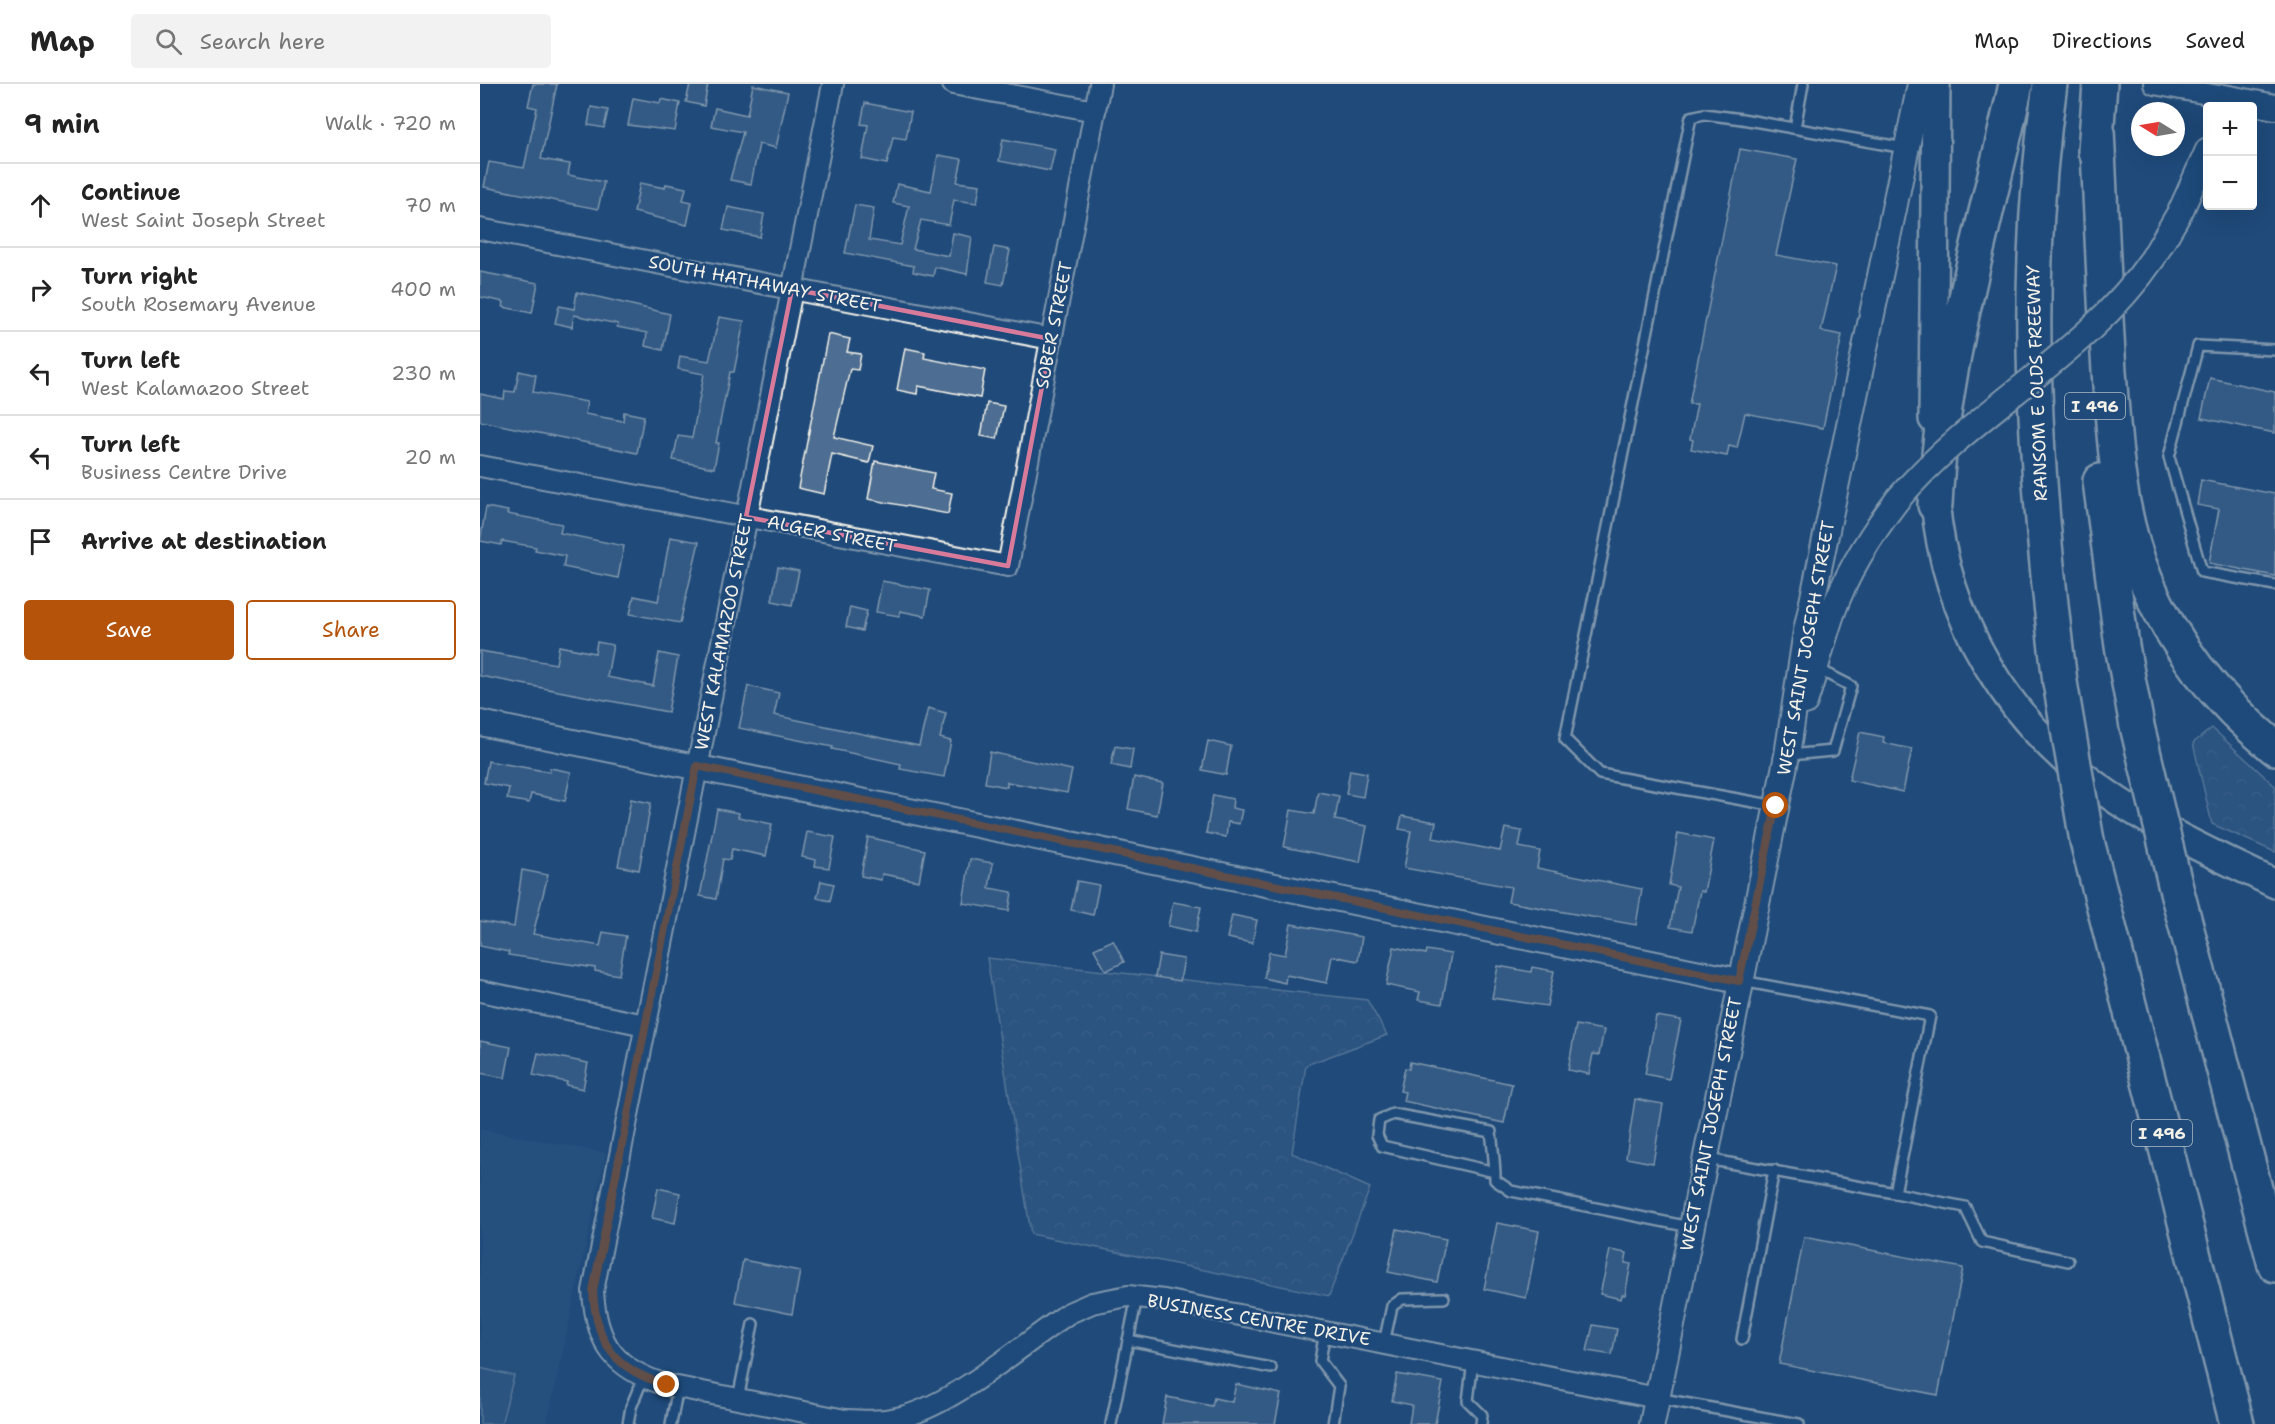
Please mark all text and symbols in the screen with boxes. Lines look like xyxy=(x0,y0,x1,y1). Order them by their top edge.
search box xyxy=(131,14,551,68)
text: Map xyxy=(30,22,95,60)
icon: search xyxy=(152,25,185,58)
text: Search here xyxy=(200,27,325,56)
text: Map xyxy=(1974,27,2019,55)
text: Directions xyxy=(2052,27,2152,55)
text: Saved xyxy=(2185,27,2245,55)
north arrow xyxy=(2131,102,2185,156)
map controls xyxy=(2203,102,2257,210)
button: + xyxy=(2203,102,2257,156)
text: 9 min xyxy=(24,106,100,141)
text: Walk · 720 m xyxy=(325,110,456,136)
button: − xyxy=(2203,156,2257,210)
text: Continue xyxy=(81,178,181,207)
icon: ahead xyxy=(24,189,57,222)
text: 70 m xyxy=(404,192,456,218)
text: West Saint Joseph Street xyxy=(81,207,326,233)
street label: SOUTH HATHAWAY STREET xyxy=(647,250,883,318)
street label: SOBER STREET xyxy=(1030,259,1078,391)
text: Turn right xyxy=(81,262,198,291)
street label: RANSOM E OLDS FREEWAY xyxy=(2021,264,2053,502)
icon: right xyxy=(24,273,57,306)
text: 400 m xyxy=(390,276,456,302)
text: South Rosemary Avenue xyxy=(81,291,316,317)
text: Turn left xyxy=(81,346,180,375)
icon: left xyxy=(24,357,57,390)
text: 230 m xyxy=(391,360,456,386)
text: West Kalamazoo Street xyxy=(81,375,309,401)
road number: I 496 xyxy=(2065,393,2125,419)
text: Turn left xyxy=(81,430,180,459)
icon: left xyxy=(24,441,57,474)
text: 20 m xyxy=(405,444,456,470)
text: Business Centre Drive xyxy=(81,459,287,485)
street label: ALGER STREET xyxy=(765,510,899,558)
street label: WEST KALAMAZOO STREET xyxy=(689,512,759,752)
street label: WEST SAINT JOSEPH STREET xyxy=(1772,519,1840,777)
icon: arrive xyxy=(24,525,57,558)
text: Arrive at destination xyxy=(81,527,327,556)
button: Save xyxy=(24,600,234,660)
button: Share xyxy=(246,600,456,660)
route start xyxy=(1762,792,1788,818)
street label: WEST SAINT JOSEPH STREET xyxy=(1675,995,1747,1253)
road number: I 496 xyxy=(2132,1120,2192,1146)
street label: BUSINESS CENTRE DRIVE xyxy=(1145,1289,1373,1351)
route end xyxy=(653,1371,679,1397)

